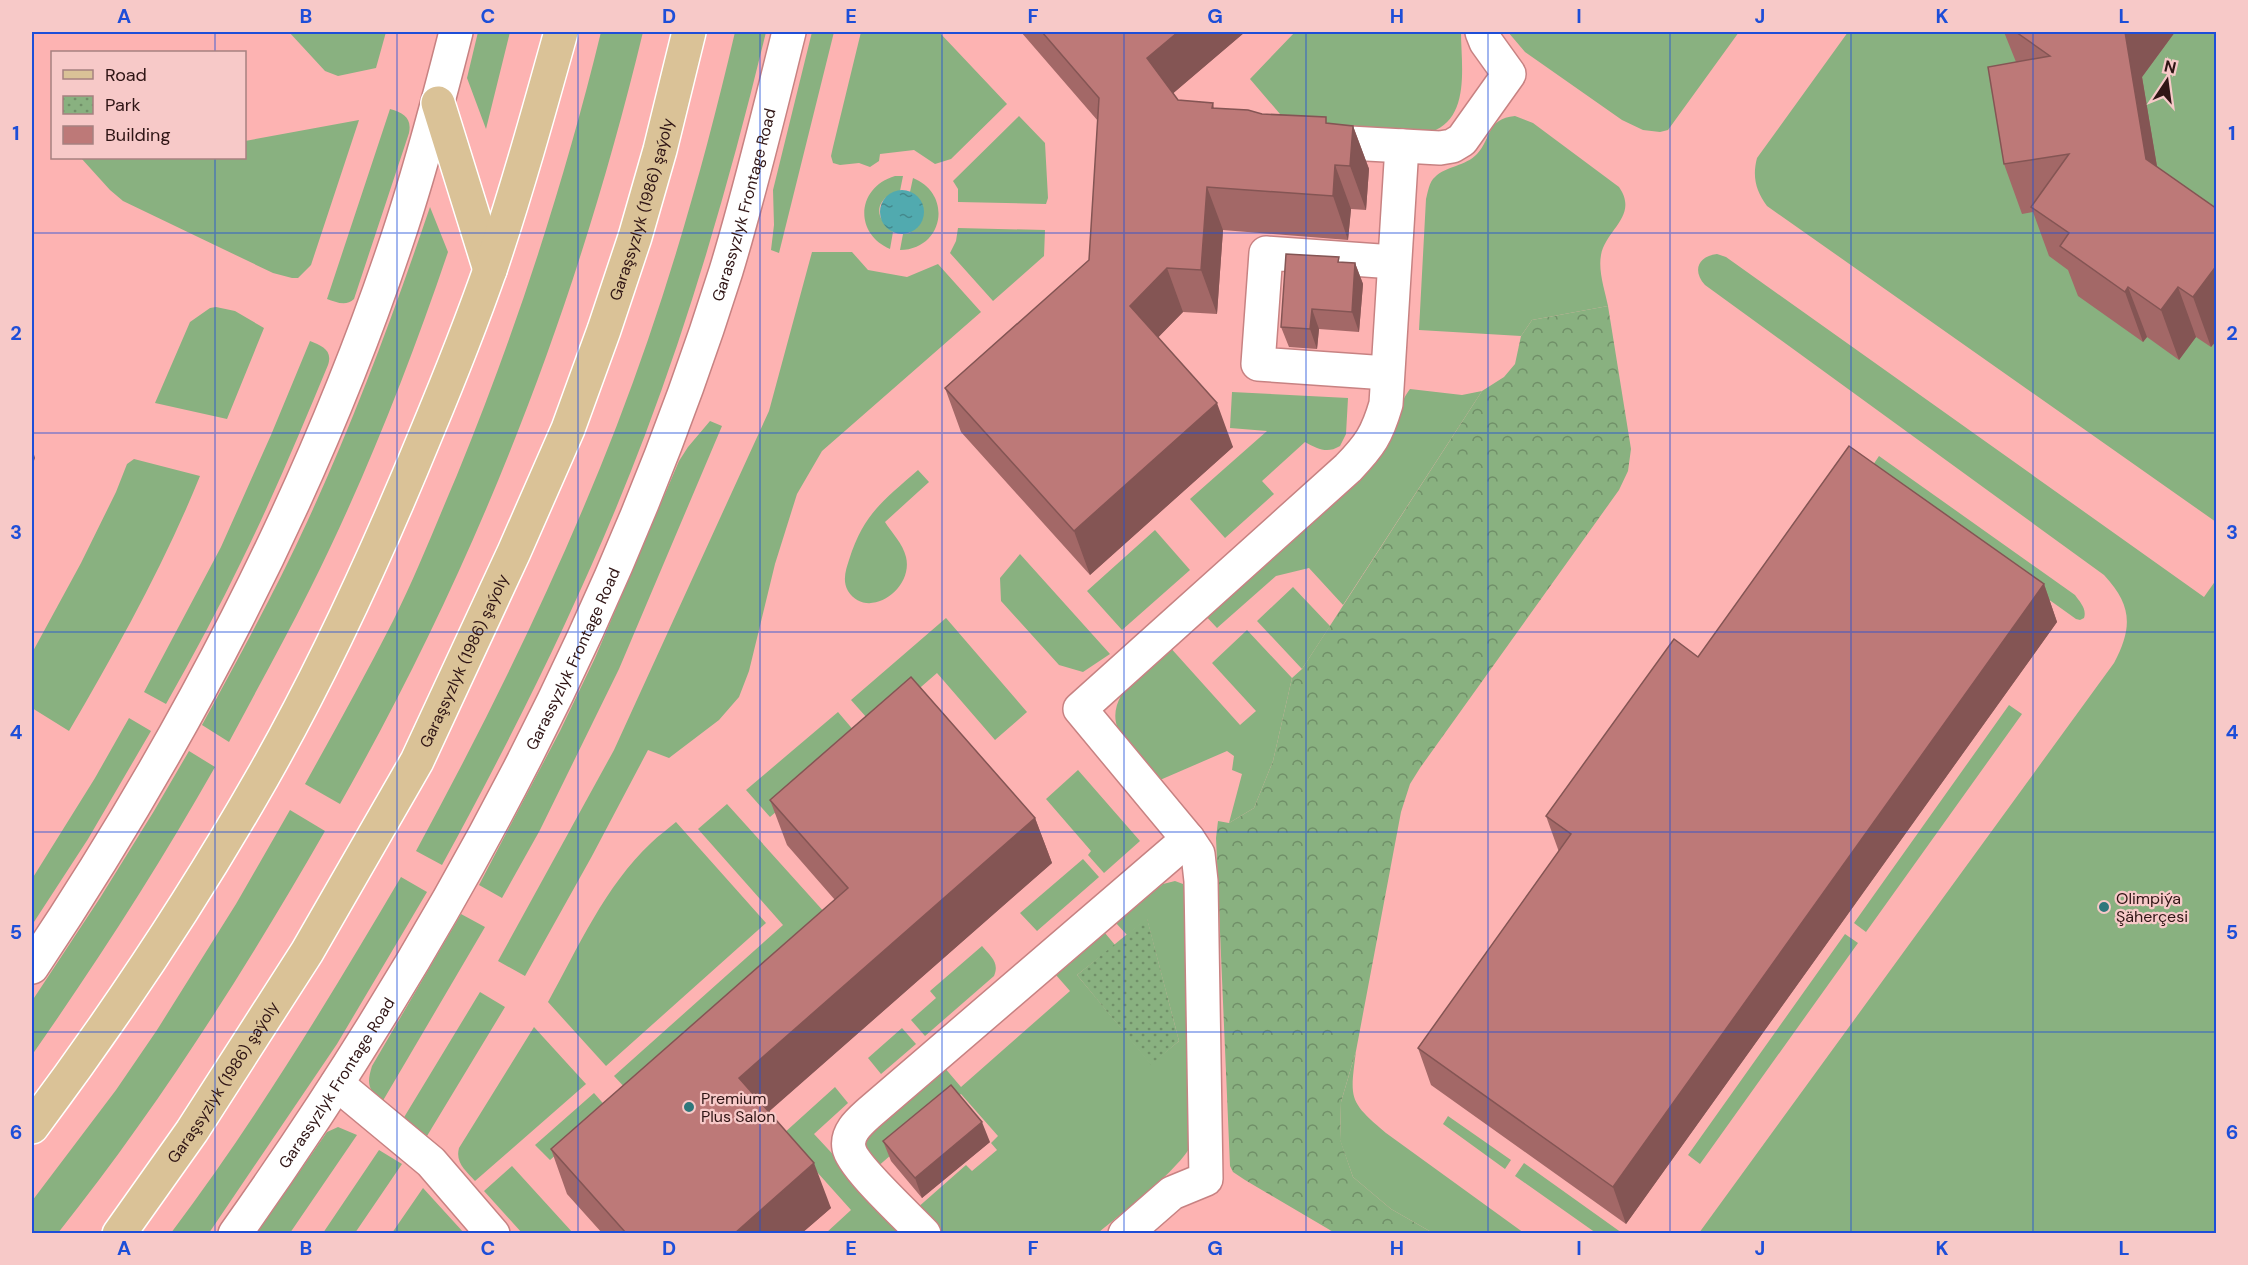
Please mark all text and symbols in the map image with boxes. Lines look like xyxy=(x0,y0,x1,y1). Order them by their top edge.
text: A xyxy=(117,3,131,29)
text: B xyxy=(300,3,312,29)
text: C xyxy=(481,3,495,29)
text: D xyxy=(662,3,676,29)
text: E xyxy=(845,3,857,29)
text: F xyxy=(1027,3,1039,29)
text: G xyxy=(1207,3,1223,29)
text: H xyxy=(1390,3,1404,29)
text: I xyxy=(1576,3,1582,29)
text: J xyxy=(1755,3,1765,29)
text: K xyxy=(1935,3,1949,29)
text: L xyxy=(2118,3,2130,29)
legend xyxy=(51,51,246,159)
north arrow xyxy=(2137,51,2197,111)
text: N xyxy=(2162,55,2178,78)
text: Road xyxy=(105,63,147,87)
text: Park xyxy=(105,93,141,117)
street label: Garassyzlyk Frontage Road xyxy=(707,106,780,304)
street label: Garaşsyzlyk (1986) şaýoly xyxy=(604,116,678,303)
text: 1 xyxy=(12,120,20,146)
text: 1 xyxy=(2228,120,2236,146)
text: Building xyxy=(105,123,170,147)
text: 2 xyxy=(10,320,22,346)
text: 2 xyxy=(2226,320,2238,346)
text: 3 xyxy=(10,519,22,545)
text: 3 xyxy=(2226,519,2238,545)
street label: Garassyzlyk Frontage Road xyxy=(520,564,624,754)
street label: Garaşsyzlyk (1986) şaýoly xyxy=(414,570,513,751)
text: 4 xyxy=(10,719,23,745)
text: 4 xyxy=(2226,719,2239,745)
place label: Olimpiýa Şäherçesi xyxy=(2116,888,2188,927)
marker: Olimpiýa Şäherçesi xyxy=(2097,900,2111,914)
text: 5 xyxy=(10,919,22,945)
text: 5 xyxy=(2226,919,2238,945)
street label: Garassyzlyk Frontage Road xyxy=(273,993,399,1172)
street label: Garaşsyzlyk (1986) şaýoly xyxy=(162,997,283,1167)
place label: Premium Plus Salon xyxy=(701,1088,776,1127)
marker: Premium Plus Salon xyxy=(682,1100,696,1114)
text: 6 xyxy=(10,1119,22,1145)
text: 6 xyxy=(2226,1119,2238,1145)
text: A xyxy=(117,1235,131,1261)
text: B xyxy=(300,1235,312,1261)
text: C xyxy=(481,1235,495,1261)
text: D xyxy=(662,1235,676,1261)
text: E xyxy=(845,1235,857,1261)
text: F xyxy=(1027,1235,1039,1261)
text: G xyxy=(1207,1235,1223,1261)
text: H xyxy=(1390,1235,1404,1261)
text: I xyxy=(1576,1235,1582,1261)
text: J xyxy=(1755,1235,1765,1261)
text: K xyxy=(1935,1235,1949,1261)
text: L xyxy=(2118,1235,2130,1261)

